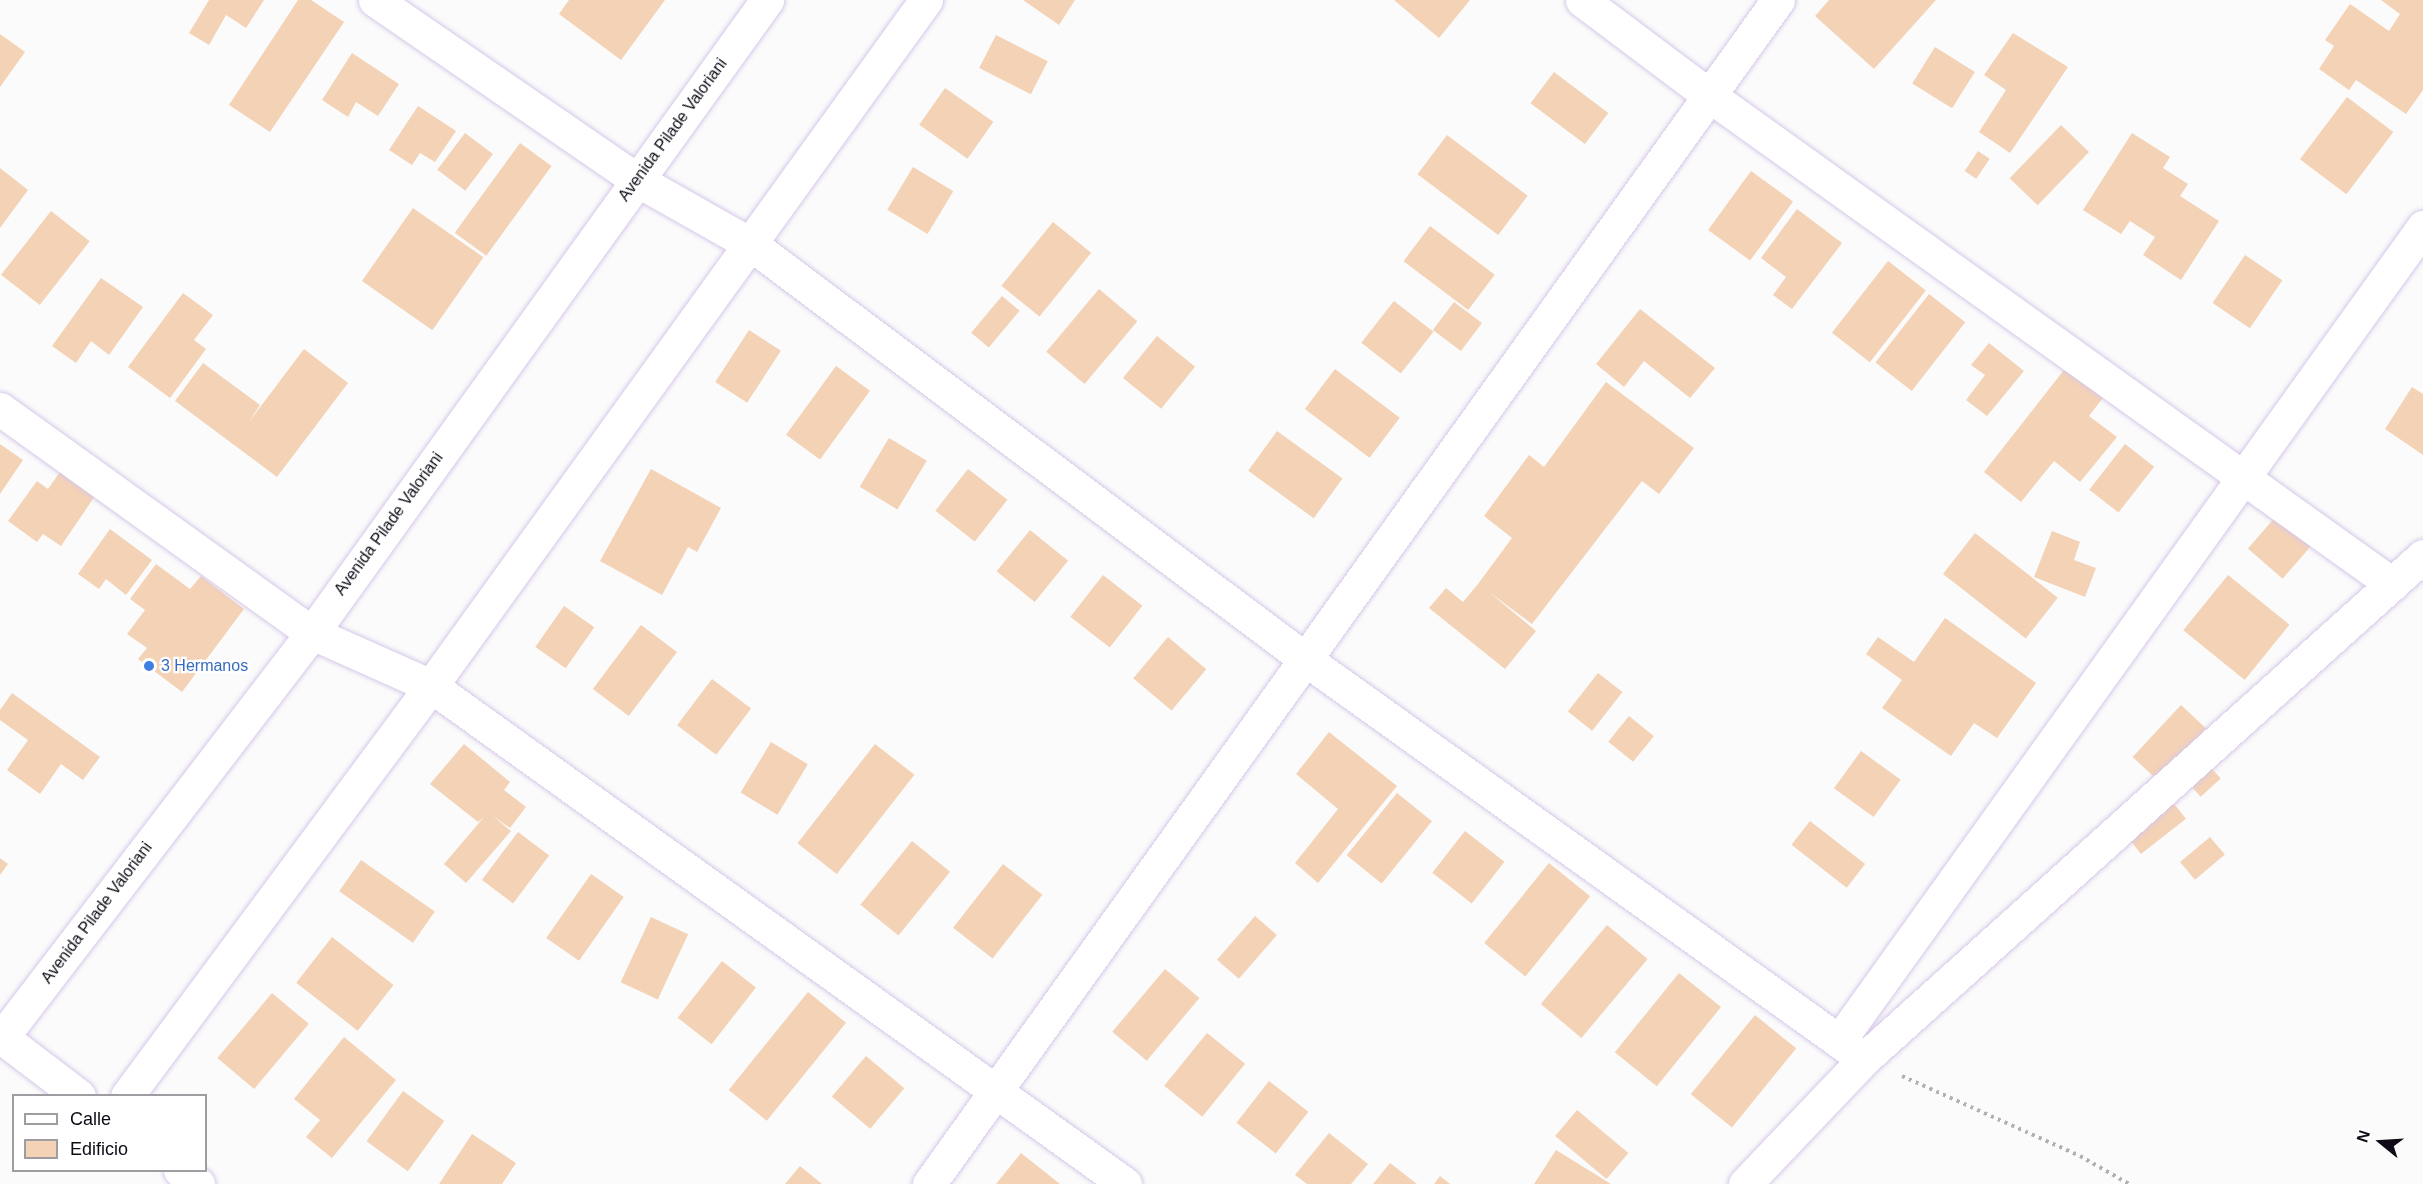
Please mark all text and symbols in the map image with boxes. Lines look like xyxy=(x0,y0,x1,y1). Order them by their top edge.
street label: Avenida Pilade Valoriani xyxy=(615,55,731,205)
street label: Avenida Pilade Valoriani xyxy=(331,449,447,599)
place label: 3 Hermanos xyxy=(161,656,248,676)
marker: 3 Hermanos xyxy=(142,659,156,673)
street label: Avenida Pilade Valoriani xyxy=(38,839,156,987)
legend xyxy=(12,1094,207,1172)
text: Calle xyxy=(70,1109,111,1129)
north arrow xyxy=(2351,1112,2411,1172)
text: N xyxy=(2354,1128,2373,1144)
text: Edificio xyxy=(70,1139,128,1159)

